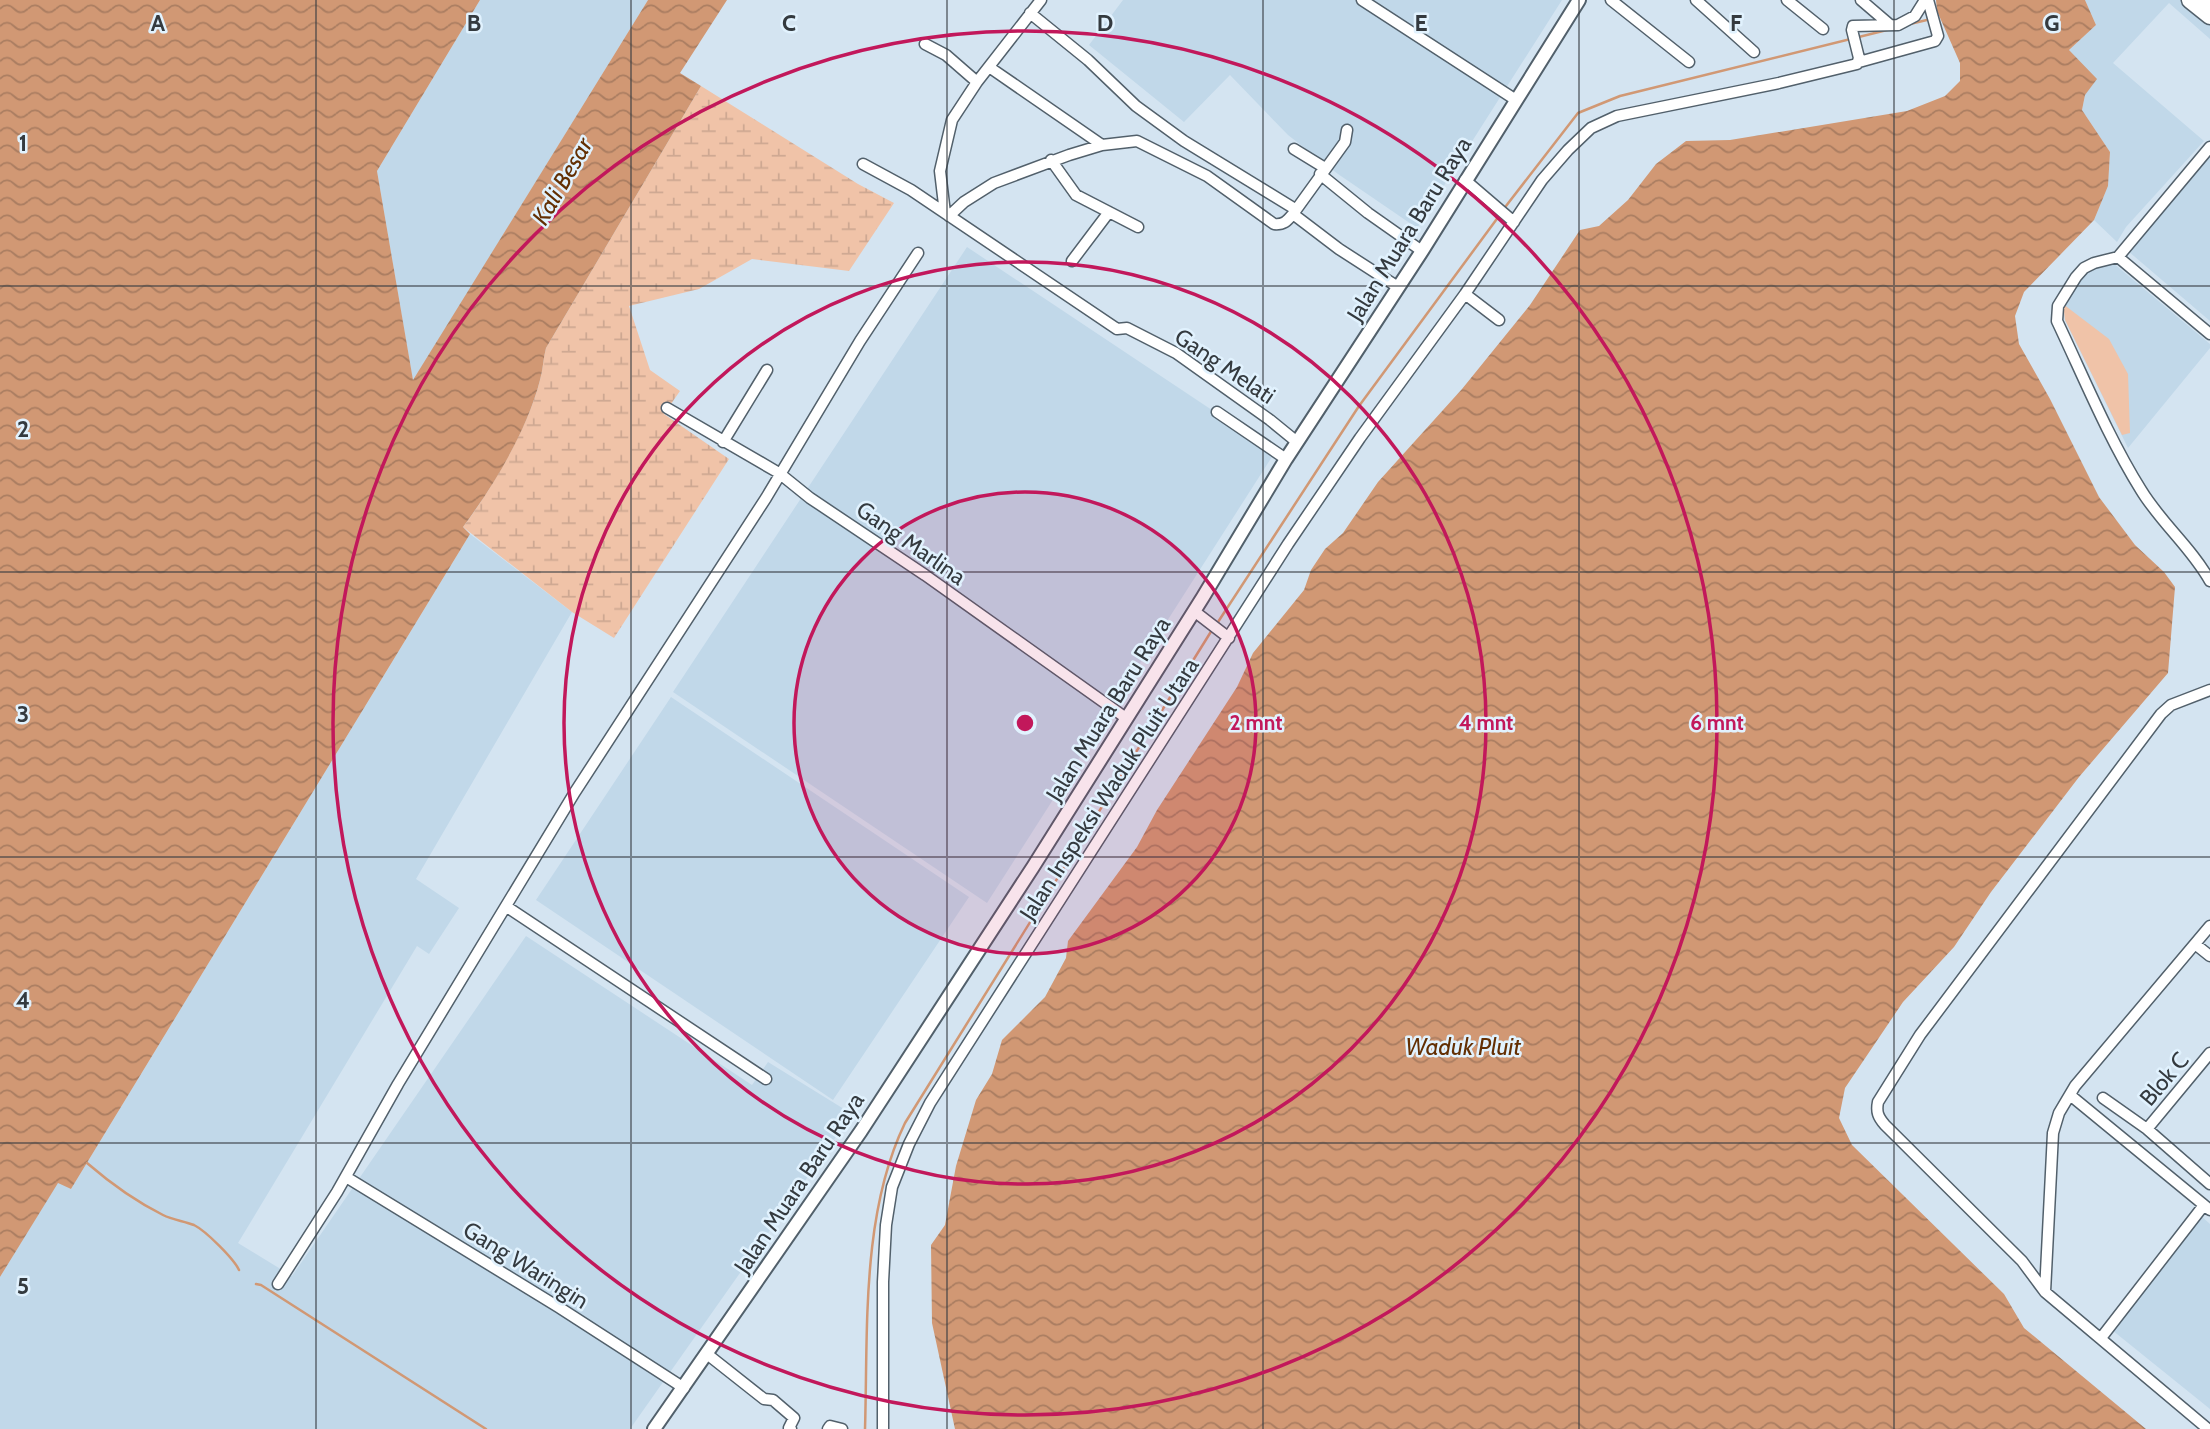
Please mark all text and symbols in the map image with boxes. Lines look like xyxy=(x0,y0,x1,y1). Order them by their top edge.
text: A xyxy=(151,9,166,37)
text: B xyxy=(467,9,481,37)
text: C xyxy=(782,9,796,37)
text: D xyxy=(1097,9,1113,37)
text: E xyxy=(1414,9,1428,37)
text: F xyxy=(1730,9,1742,37)
text: G xyxy=(2044,9,2060,37)
text: 1 xyxy=(19,129,27,157)
water label: Kali Besar xyxy=(526,131,599,230)
street label: Jalan Muara Baru Raya xyxy=(1340,132,1477,327)
street label: Gang Melati xyxy=(1169,322,1281,410)
text: 2 xyxy=(17,415,29,443)
street label: Gang Marlina xyxy=(851,495,971,591)
street label: Jalan Muara Baru Raya xyxy=(1039,612,1176,807)
street label: Jalan Inspeksi Waduk Pluit Utara xyxy=(1013,652,1205,926)
text: 3 xyxy=(17,700,29,728)
text: 2 mnt xyxy=(1230,710,1282,735)
text: 4 mnt xyxy=(1459,710,1513,735)
text: 6 mnt xyxy=(1690,710,1744,735)
centre of rings xyxy=(1013,711,1037,735)
text: 4 xyxy=(16,986,30,1014)
water label: Waduk Pluit xyxy=(1405,1032,1521,1061)
street label: Blok C xyxy=(2134,1047,2194,1111)
street label: Jalan Muara Baru Raya xyxy=(728,1087,870,1280)
street label: Gang Waringin xyxy=(458,1215,594,1315)
text: 5 xyxy=(17,1272,29,1300)

